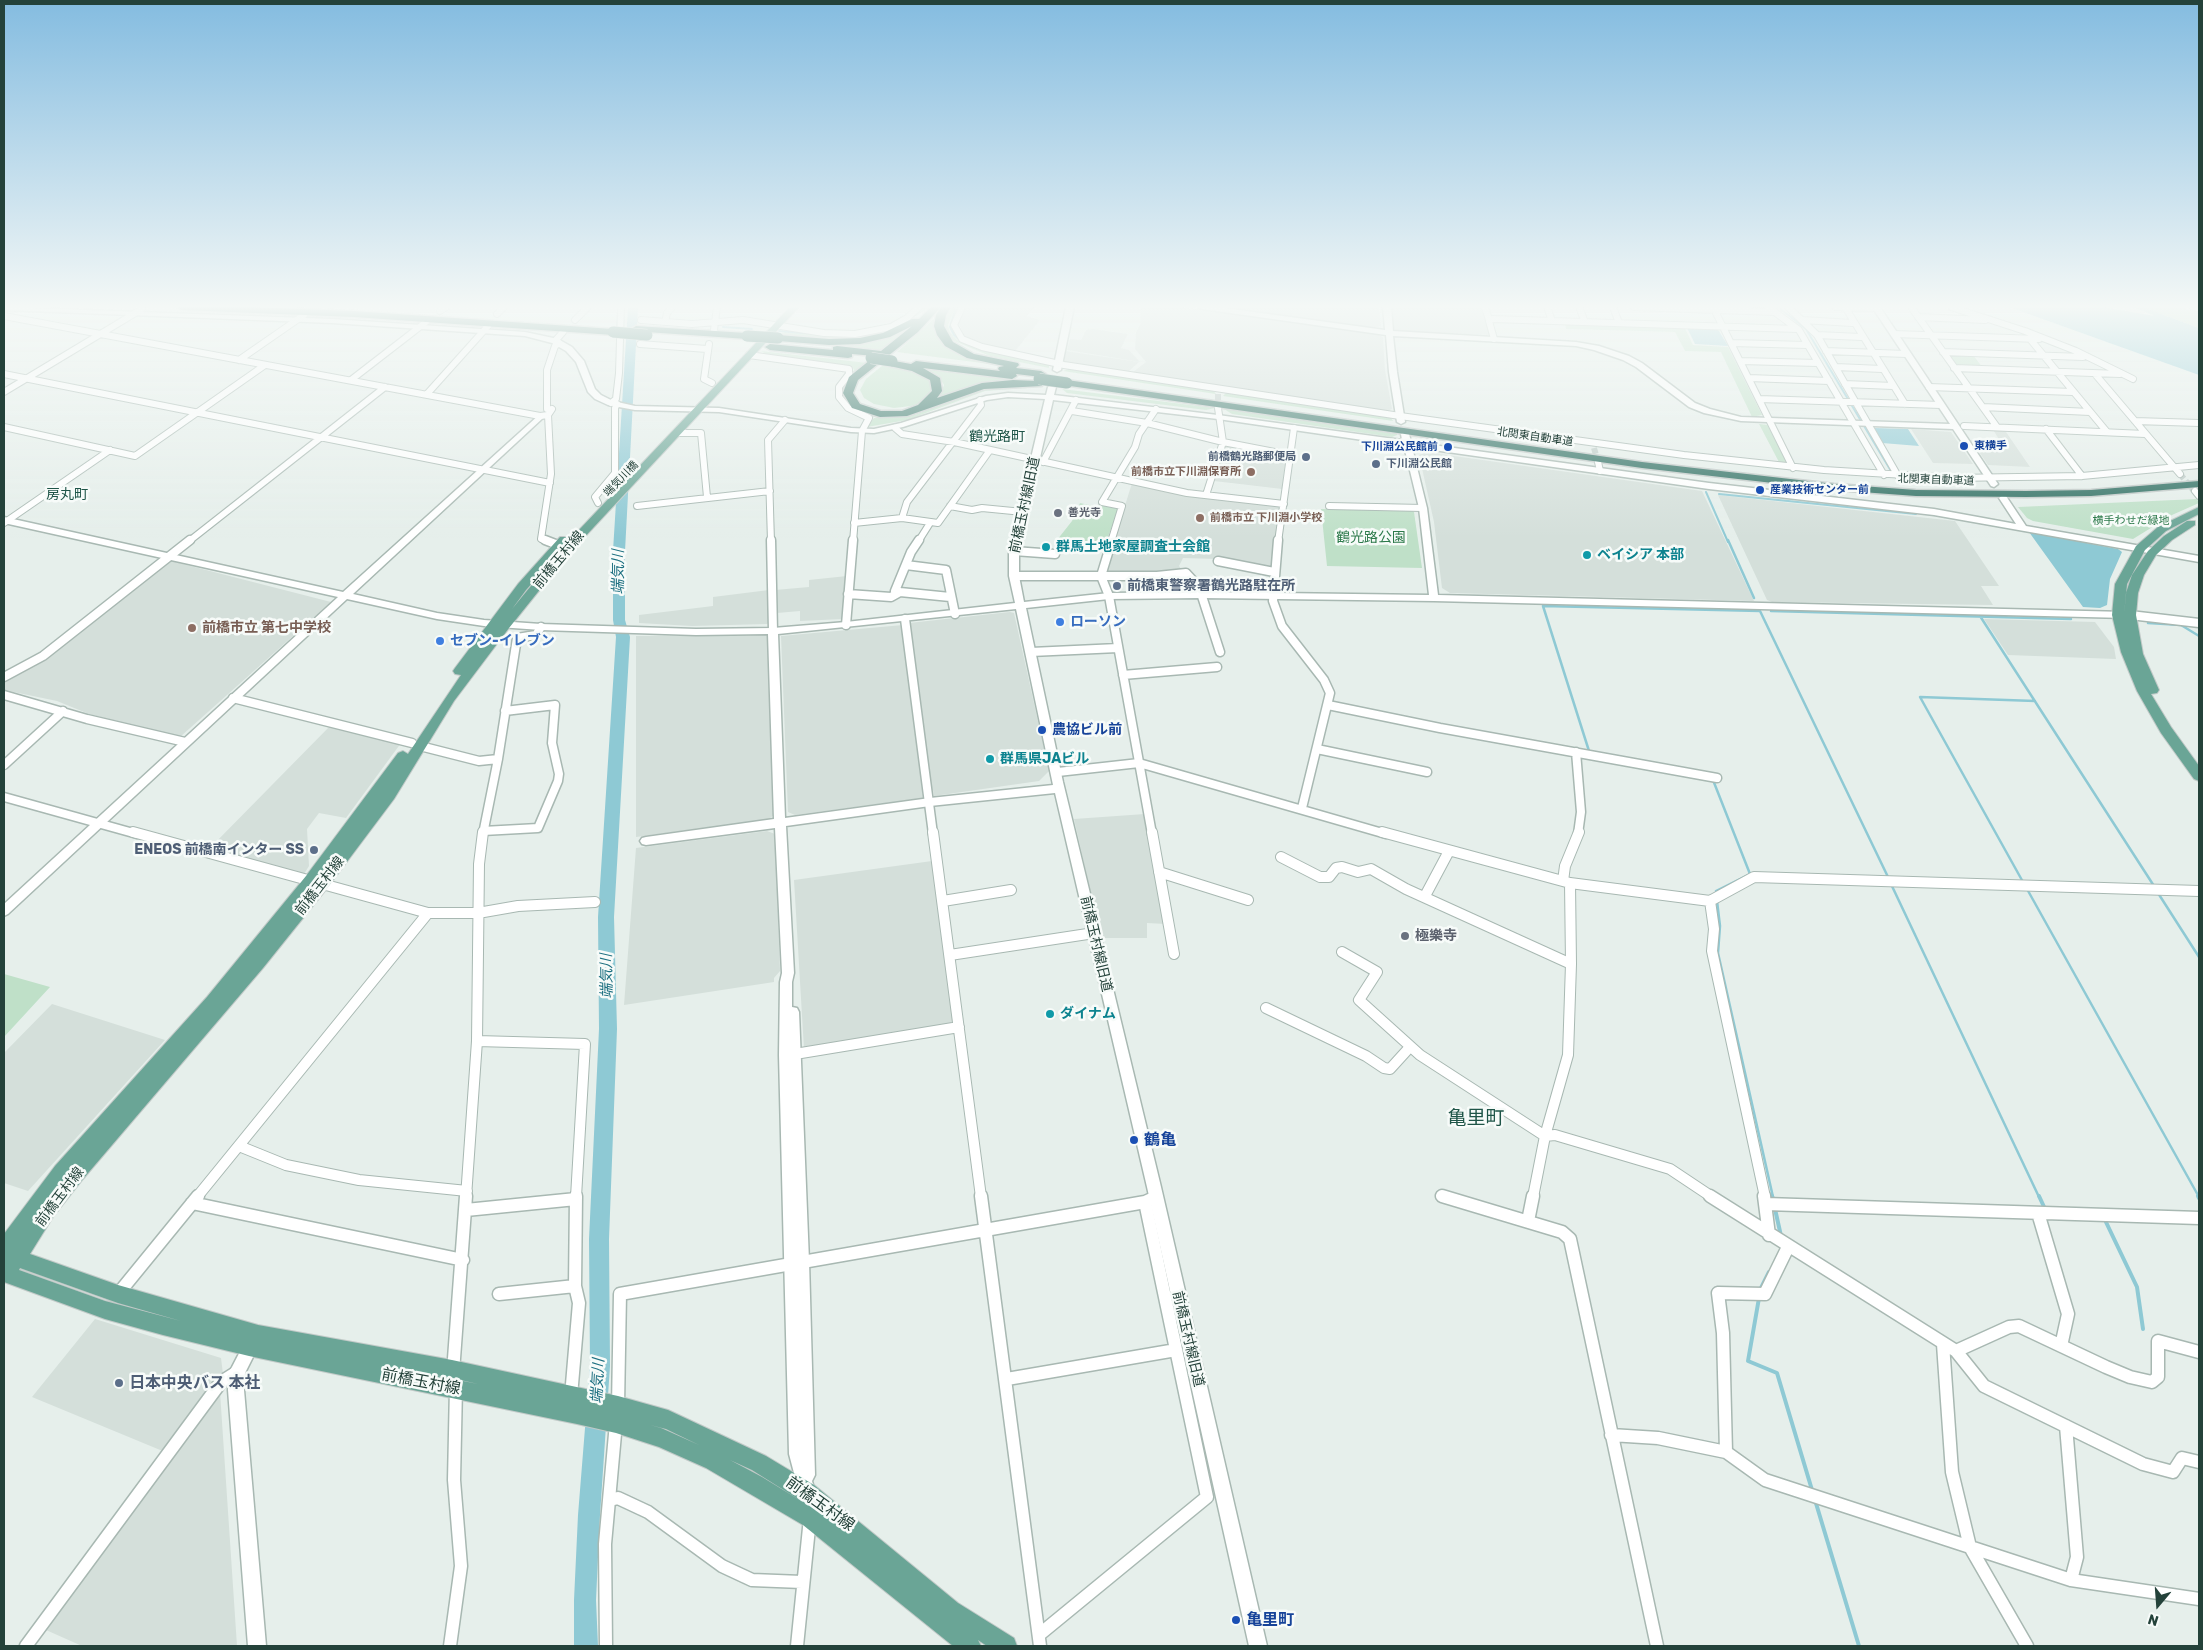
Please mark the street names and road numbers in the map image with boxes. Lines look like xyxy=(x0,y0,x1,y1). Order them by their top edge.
street label: 北関東自動車道 xyxy=(1496,425,1574,449)
street label: 前橋玉村線旧道 xyxy=(1007,455,1043,555)
street label: 端気川橋 xyxy=(601,459,641,499)
street label: 北関東自動車道 xyxy=(1897,472,1975,488)
street label: 前橋玉村線 xyxy=(530,528,588,592)
street label: 前橋玉村線 xyxy=(292,853,348,919)
street label: 前橋玉村線旧道 xyxy=(1077,894,1115,994)
street label: 前橋玉村線 xyxy=(32,1164,88,1230)
street label: 前橋玉村線旧道 xyxy=(1169,1289,1207,1389)
street label: 前橋玉村線 xyxy=(380,1365,462,1399)
street label: 前橋玉村線 xyxy=(782,1473,858,1535)

